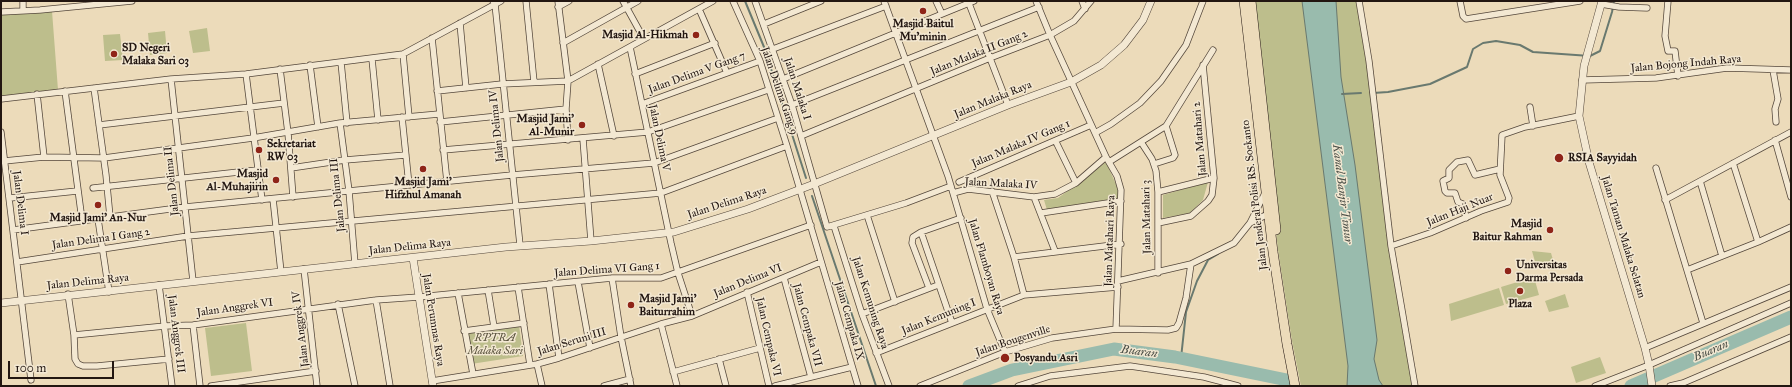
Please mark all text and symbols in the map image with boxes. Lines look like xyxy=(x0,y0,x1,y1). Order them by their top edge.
marker: Masjid Baitul Mu'minin xyxy=(918,6,928,16)
place label: Masjid Baitul Mu'minin xyxy=(892,17,954,43)
street label: Jalan Malaka II Gang 2 xyxy=(928,27,1030,79)
place label: Masjid Al-Hikmah xyxy=(602,28,688,42)
marker: Masjid Al-Hikmah xyxy=(691,30,701,40)
place label: SD Negeri Malaka Sari 03 xyxy=(122,41,189,67)
street label: Jalan Delima Gang 9 xyxy=(758,45,800,137)
marker: SD Negeri Malaka Sari 03 xyxy=(109,49,119,59)
street label: Jalan Delima V Gang 7 xyxy=(647,49,747,97)
street label: Jalan Bojong Indah Raya xyxy=(1630,53,1742,75)
street label: Jalan Malaka I xyxy=(781,56,813,122)
street label: Jalan Malaka Raya xyxy=(952,78,1034,122)
street label: Jalan Delima IV xyxy=(487,89,507,163)
street label: Jalan Matahari 2 xyxy=(1190,101,1210,177)
street label: Jalan Delima V xyxy=(645,103,673,173)
place label: Masjid Jami' Al-Munir xyxy=(517,112,574,138)
street label: Jalan Malaka IV Gang 1 xyxy=(970,117,1072,171)
street label: Jalan Jenderal Polisi RS. Soekanto xyxy=(1239,119,1271,271)
marker: Masjid Jami' Al-Munir xyxy=(577,120,587,130)
place label: Sekretariat RW 03 xyxy=(267,137,316,163)
water label: Kanal Banjir Timur xyxy=(1329,143,1355,245)
marker: Sekretariat RW 03 xyxy=(254,145,264,155)
street label: Jalan Delima II xyxy=(162,146,182,216)
place label: RSIA Sayyidah xyxy=(1568,151,1637,165)
marker: RSIA Sayyidah xyxy=(1553,152,1565,164)
street label: Jalan Delima III xyxy=(328,157,348,233)
marker: Masjid Jami' Hifzhul Amanah xyxy=(418,164,428,174)
place label: Masjid Al-Muhajirin xyxy=(206,167,268,193)
street label: Jalan Delima I xyxy=(9,170,31,236)
street label: Jalan Taman Malaka Selatan xyxy=(1598,174,1648,300)
marker: Masjid Al-Muhajirin xyxy=(271,175,281,185)
place label: Masjid Jami' Hifzhul Amanah xyxy=(385,175,461,201)
street label: Jalan Malaka IV xyxy=(964,176,1038,192)
street label: Jalan Matahari 3 xyxy=(1140,180,1154,254)
street label: Jalan Delima Raya xyxy=(686,184,768,222)
street label: Jalan Haji Nuar xyxy=(1425,191,1495,229)
street label: Jalan Matahari Raya xyxy=(1102,195,1118,287)
marker: Masjid Jami' An-Nur xyxy=(93,200,103,210)
place label: Masjid Jami' An-Nur xyxy=(50,211,146,225)
street label: Jalan Flamboyan Raya xyxy=(965,217,1007,317)
place label: Masjid Baitur Rahman xyxy=(1473,217,1542,243)
marker: Masjid Baitur Rahman xyxy=(1545,225,1555,235)
street label: Jalan Delima I Gang 2 xyxy=(51,226,151,252)
street label: Jalan Delima Raya xyxy=(368,236,452,258)
street label: Jalan Kemuning Raya xyxy=(849,255,891,351)
place label: Universitas Darma Persada xyxy=(1516,258,1583,284)
street label: Jalan Delima VI Gang 1 xyxy=(554,260,660,280)
street label: Jalan Delima VI xyxy=(712,261,784,301)
marker: Universitas Darma Persada xyxy=(1503,266,1513,276)
street label: Jalan Delima Raya xyxy=(46,271,130,293)
street label: Jalan Perumnas Raya xyxy=(419,273,447,367)
street label: Jalan Cempaka IX xyxy=(831,280,867,362)
street label: Jalan Cempaka VII xyxy=(790,282,824,368)
marker: Plaza xyxy=(1515,286,1525,296)
street label: Jalan Anggrek IV xyxy=(290,290,312,368)
place label: Masjid Jami' Baiturrahim xyxy=(639,292,696,318)
street label: Jalan Anggrek III xyxy=(165,294,187,374)
street label: Jalan Anggrek VI xyxy=(196,296,274,320)
street label: Jalan Cempaka VI xyxy=(752,296,784,378)
street label: Jalan Kemuning I xyxy=(900,296,978,338)
place label: Plaza xyxy=(1508,297,1532,311)
marker: Masjid Jami' Baiturrahim xyxy=(626,300,636,310)
street label: Jalan Bougenville xyxy=(974,323,1052,359)
street label: Jalan Seruni III xyxy=(536,325,608,359)
park label: RPTRA Malaka Sari xyxy=(467,331,523,357)
water label: Buaran xyxy=(1691,337,1731,365)
water label: Buaran xyxy=(1120,343,1158,361)
place label: Posyandu Asri xyxy=(1014,351,1078,365)
marker: Posyandu Asri xyxy=(999,352,1011,364)
scale bar xyxy=(10,353,116,379)
text: 100 m xyxy=(15,361,46,375)

